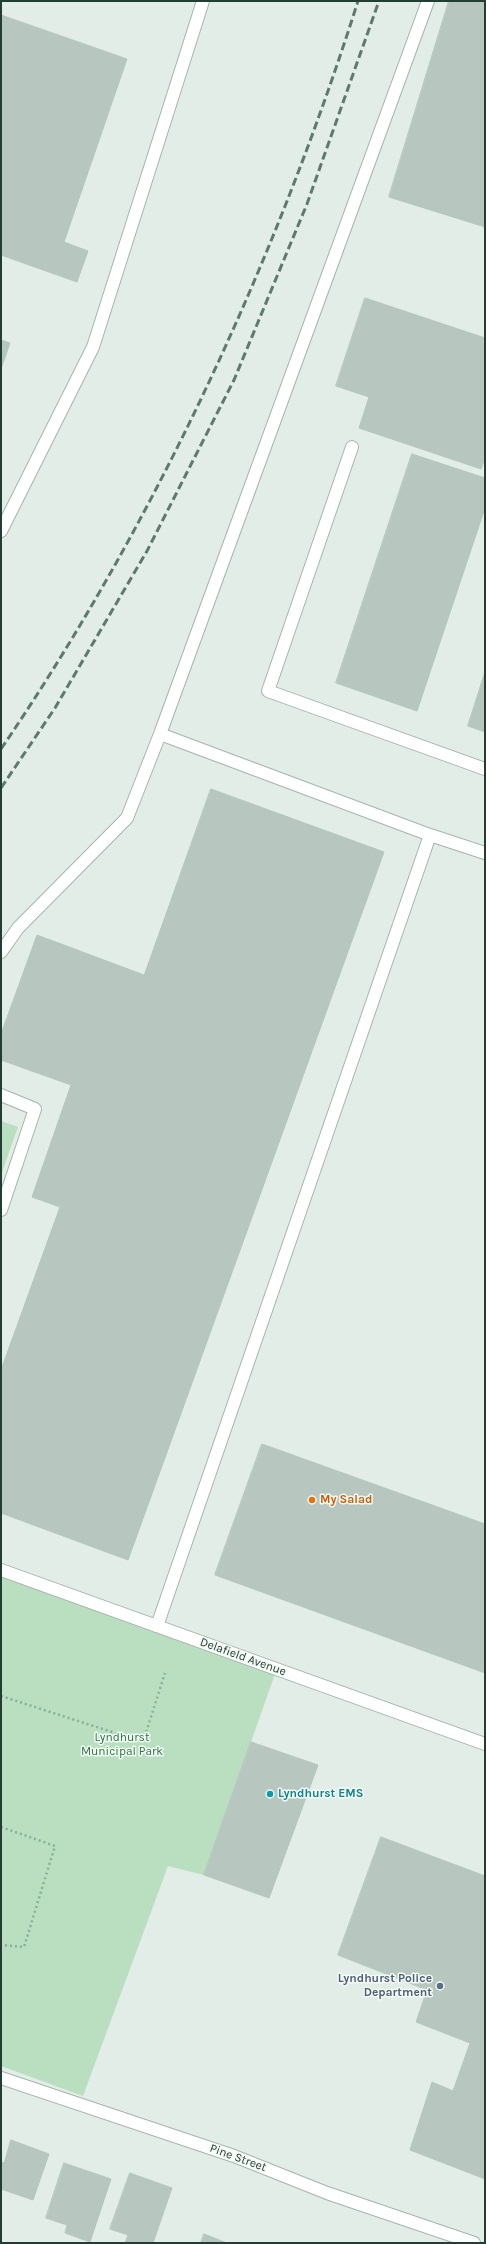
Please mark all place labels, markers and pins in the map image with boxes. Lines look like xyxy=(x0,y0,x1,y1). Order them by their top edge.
place label: My Salad xyxy=(320,1493,372,1507)
marker: My Salad xyxy=(307,1495,317,1505)
place label: Lyndhurst EMS xyxy=(278,1787,363,1801)
marker: Lyndhurst EMS xyxy=(265,1789,275,1799)
place label: Lyndhurst Police Department xyxy=(338,1972,432,2000)
marker: Lyndhurst Police Department xyxy=(435,1981,445,1991)

